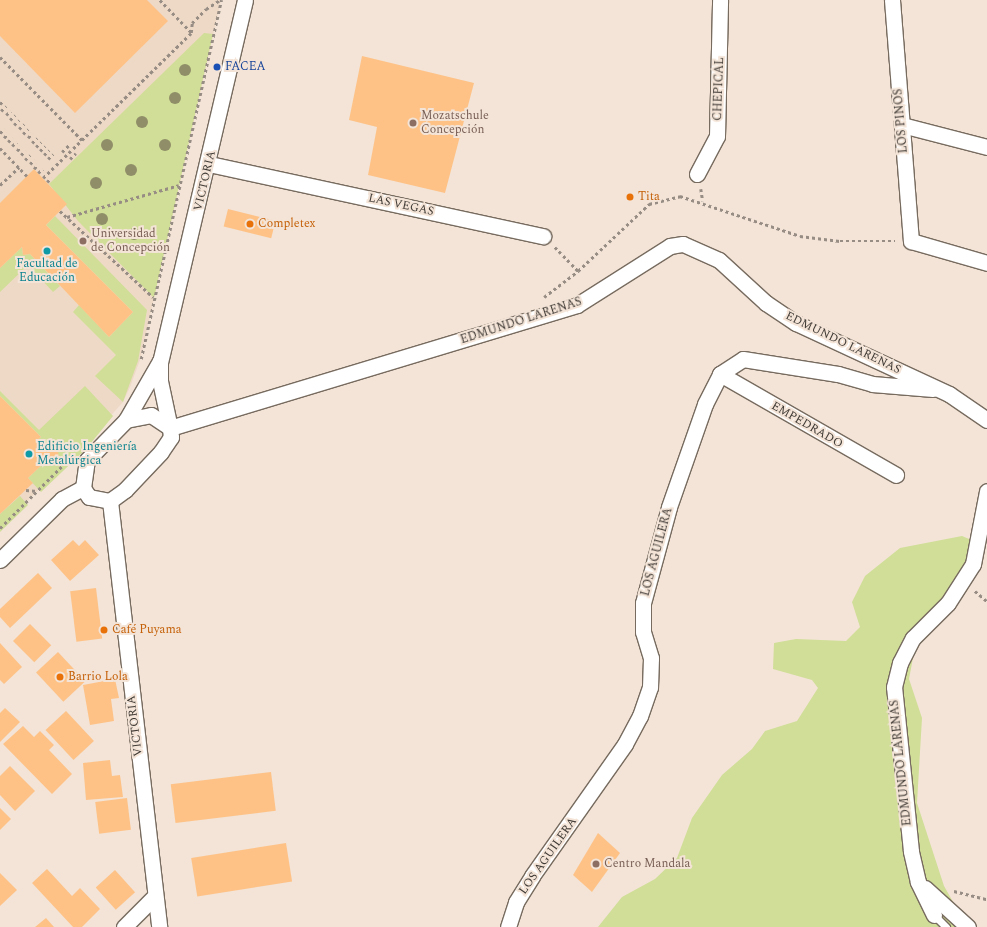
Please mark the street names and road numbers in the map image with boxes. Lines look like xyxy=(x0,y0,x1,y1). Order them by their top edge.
street label: CHEPICAL xyxy=(711,57,727,121)
street label: LOS PINOS xyxy=(891,88,911,154)
street label: VICTORIA xyxy=(191,149,219,213)
street label: LAS VEGAS xyxy=(367,191,435,219)
street label: EDMUNDO LARENAS xyxy=(459,295,583,347)
street label: EDMUNDO LARENAS xyxy=(783,309,903,377)
street label: EMPEDRADO xyxy=(769,399,845,451)
street label: LOS AGUILERA xyxy=(638,506,676,598)
street label: VICTORIA xyxy=(124,695,146,757)
street label: EDMUNDO LARENAS xyxy=(887,699,915,827)
street label: LOS AGUILERA xyxy=(516,815,580,897)

